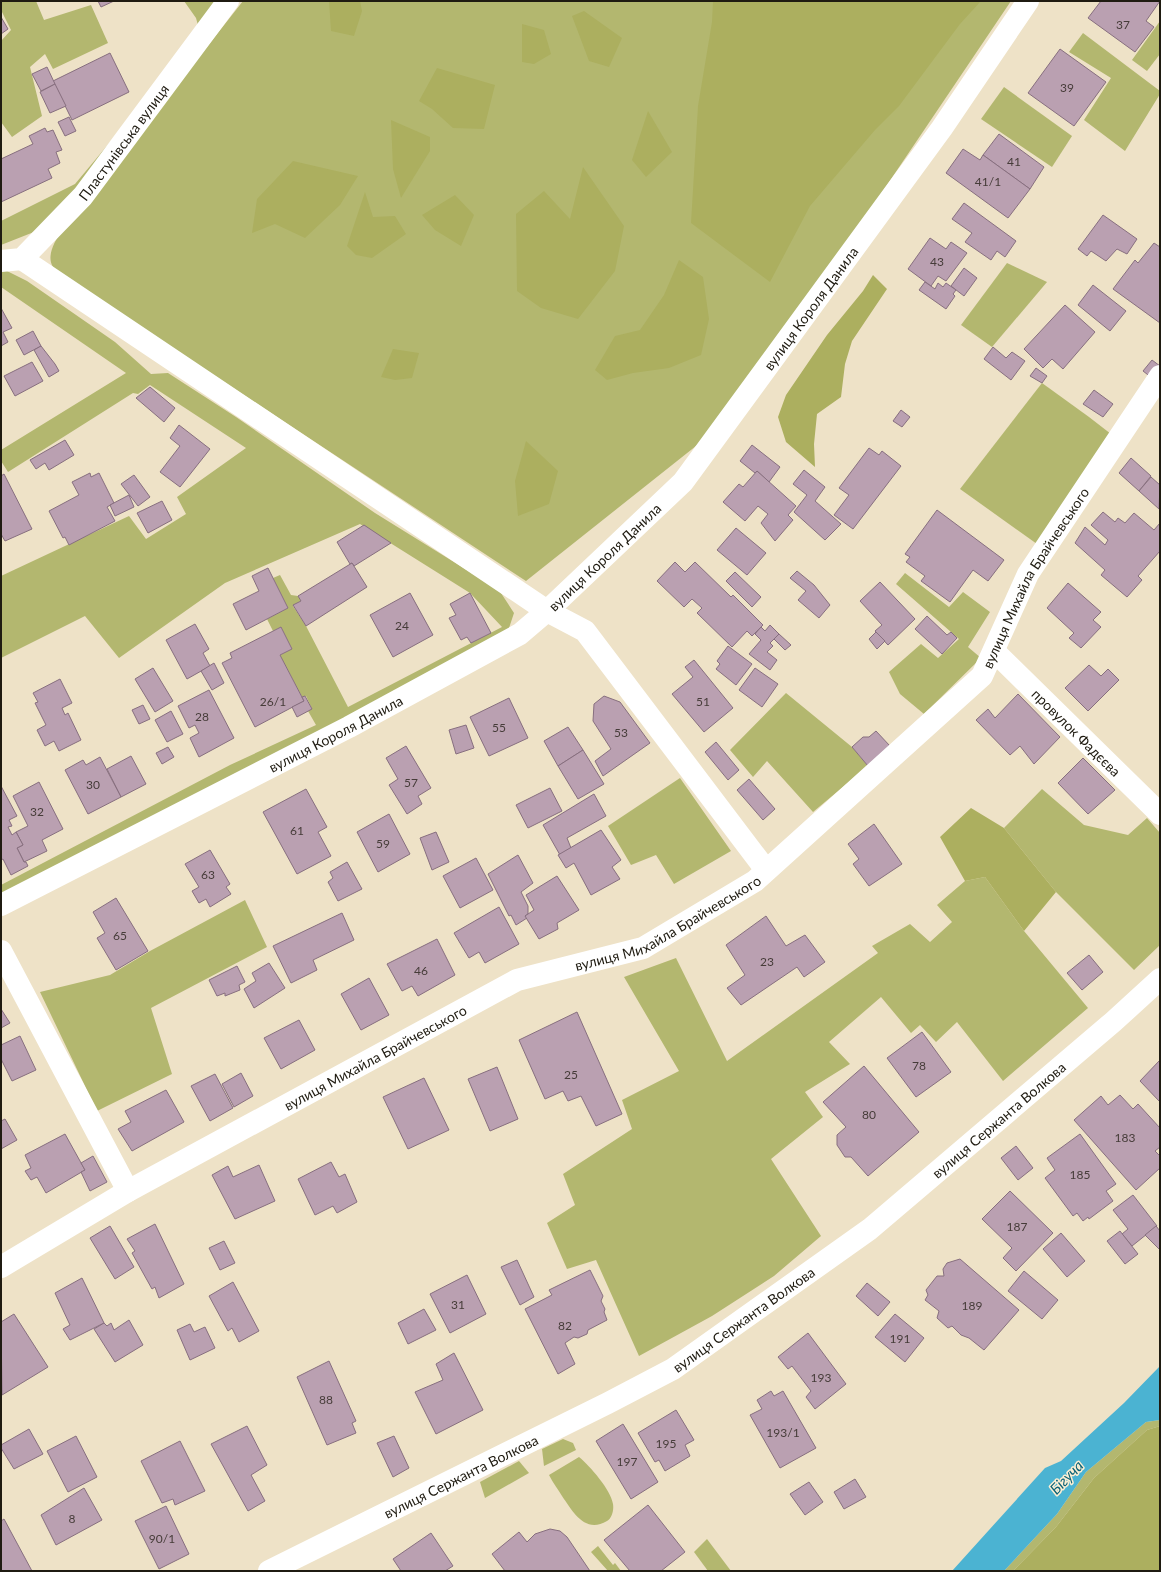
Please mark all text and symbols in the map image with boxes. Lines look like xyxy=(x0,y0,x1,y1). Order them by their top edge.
house number: 37 xyxy=(1116,17,1130,32)
house number: 39 xyxy=(1060,80,1074,95)
street label: Пластунівська вулиця xyxy=(74,81,172,204)
house number: 41 xyxy=(1007,154,1021,169)
house number: 41/1 xyxy=(975,174,1001,189)
street label: вулиця Короля Данила xyxy=(760,243,861,373)
house number: 43 xyxy=(930,254,944,269)
street label: вулиця Михайла Брайчевського xyxy=(978,484,1092,671)
street label: вулиця Короля Данила xyxy=(545,499,664,614)
house number: 24 xyxy=(395,618,409,633)
street label: провулок Фадєєва xyxy=(1029,685,1125,780)
street label: вулиця Короля Данила xyxy=(266,691,405,775)
house number: 26/1 xyxy=(260,694,286,709)
house number: 51 xyxy=(696,694,710,709)
house number: 28 xyxy=(195,709,209,724)
house number: 55 xyxy=(492,720,506,735)
house number: 53 xyxy=(614,725,628,740)
house number: 57 xyxy=(404,775,418,790)
house number: 30 xyxy=(86,777,100,792)
house number: 32 xyxy=(30,804,44,819)
house number: 61 xyxy=(290,823,304,838)
house number: 59 xyxy=(376,836,390,851)
house number: 63 xyxy=(201,867,215,882)
street label: вулиця Михайла Брайчевського xyxy=(573,872,764,973)
house number: 65 xyxy=(113,928,127,943)
house number: 23 xyxy=(760,954,774,969)
house number: 46 xyxy=(414,963,428,978)
street label: вулиця Михайла Брайчевського xyxy=(281,1001,469,1113)
house number: 78 xyxy=(912,1058,926,1073)
street label: вулиця Сержанта Волкова xyxy=(928,1058,1069,1181)
house number: 25 xyxy=(564,1067,578,1082)
house number: 80 xyxy=(862,1107,876,1122)
house number: 183 xyxy=(1115,1130,1135,1145)
house number: 185 xyxy=(1070,1167,1090,1182)
house number: 187 xyxy=(1007,1219,1027,1234)
street label: вулиця Сержанта Волкова xyxy=(669,1263,818,1375)
house number: 31 xyxy=(451,1297,465,1312)
house number: 189 xyxy=(962,1298,982,1313)
house number: 82 xyxy=(558,1318,572,1333)
house number: 191 xyxy=(890,1331,910,1346)
house number: 193 xyxy=(811,1370,831,1385)
house number: 88 xyxy=(319,1392,333,1407)
house number: 193/1 xyxy=(766,1425,800,1440)
street label: вулиця Сержанта Волкова xyxy=(381,1431,541,1521)
house number: 195 xyxy=(656,1436,676,1451)
house number: 197 xyxy=(617,1454,637,1469)
water label: Бігуча xyxy=(1046,1456,1087,1498)
house number: 8 xyxy=(69,1511,76,1526)
house number: 90/1 xyxy=(149,1531,175,1546)

